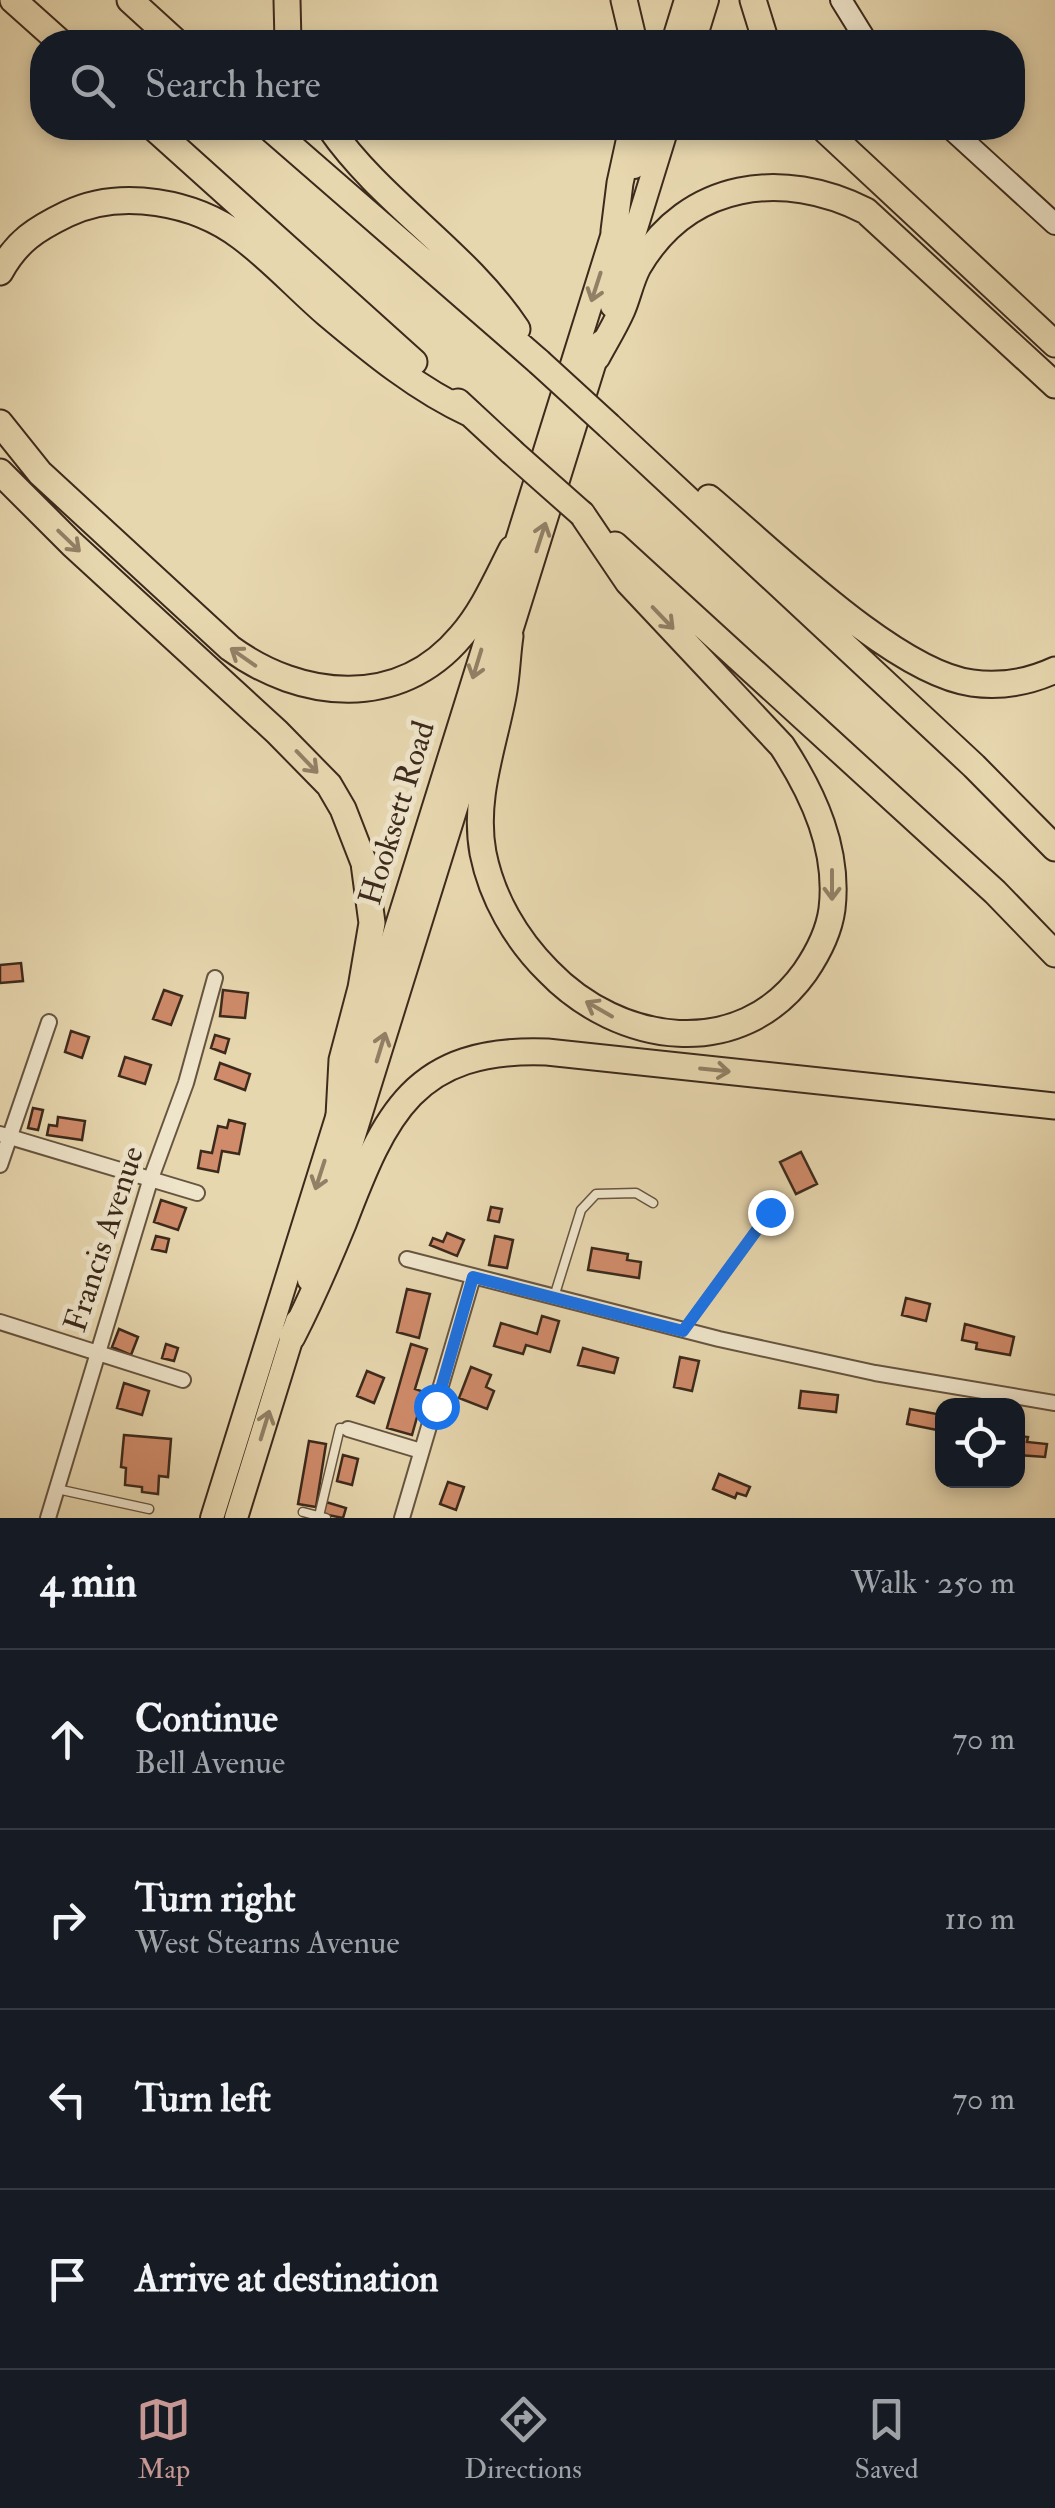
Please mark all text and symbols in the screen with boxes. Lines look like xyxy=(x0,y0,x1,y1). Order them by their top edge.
search box xyxy=(30,30,1025,140)
icon: search xyxy=(65,58,120,113)
text: Search here xyxy=(145,61,321,109)
one-way arrow xyxy=(586,271,604,303)
one-way arrow xyxy=(533,522,551,553)
one-way arrow xyxy=(57,528,81,552)
one-way arrow xyxy=(651,606,675,630)
one-way arrow xyxy=(230,647,257,668)
one-way arrow xyxy=(467,648,485,679)
street label: Hooksett Road xyxy=(350,716,444,910)
one-way arrow xyxy=(295,750,319,774)
one-way arrow xyxy=(822,868,842,901)
one-way arrow xyxy=(585,999,614,1019)
one-way arrow xyxy=(373,1032,391,1064)
one-way arrow xyxy=(698,1061,730,1080)
street label: Francis Avenue xyxy=(55,1141,153,1337)
one-way arrow xyxy=(310,1159,328,1191)
route end xyxy=(748,1190,794,1236)
route start xyxy=(414,1384,460,1430)
map controls xyxy=(935,1398,1025,1488)
button: locate xyxy=(935,1398,1025,1488)
one-way arrow xyxy=(257,1410,275,1441)
text: 4 min xyxy=(40,1557,137,1609)
text: Walk · 250 m xyxy=(851,1563,1015,1603)
text: Continue xyxy=(135,1695,278,1743)
icon: ahead xyxy=(40,1712,95,1767)
text: 70 m xyxy=(952,1719,1015,1759)
text: Bell Avenue xyxy=(135,1743,285,1783)
text: Turn right xyxy=(135,1875,296,1923)
icon: right xyxy=(40,1892,95,1947)
text: 110 m xyxy=(944,1899,1015,1939)
text: West Stearns Avenue xyxy=(135,1923,400,1963)
icon: left xyxy=(40,2072,95,2127)
text: Turn left xyxy=(135,2075,271,2123)
text: 70 m xyxy=(952,2079,1015,2119)
icon: arrive xyxy=(40,2252,95,2307)
text: Arrive at destination xyxy=(135,2255,439,2303)
tab: Map xyxy=(136,2392,191,2487)
tab: Directions xyxy=(464,2392,582,2487)
tab: Saved xyxy=(855,2392,919,2487)

